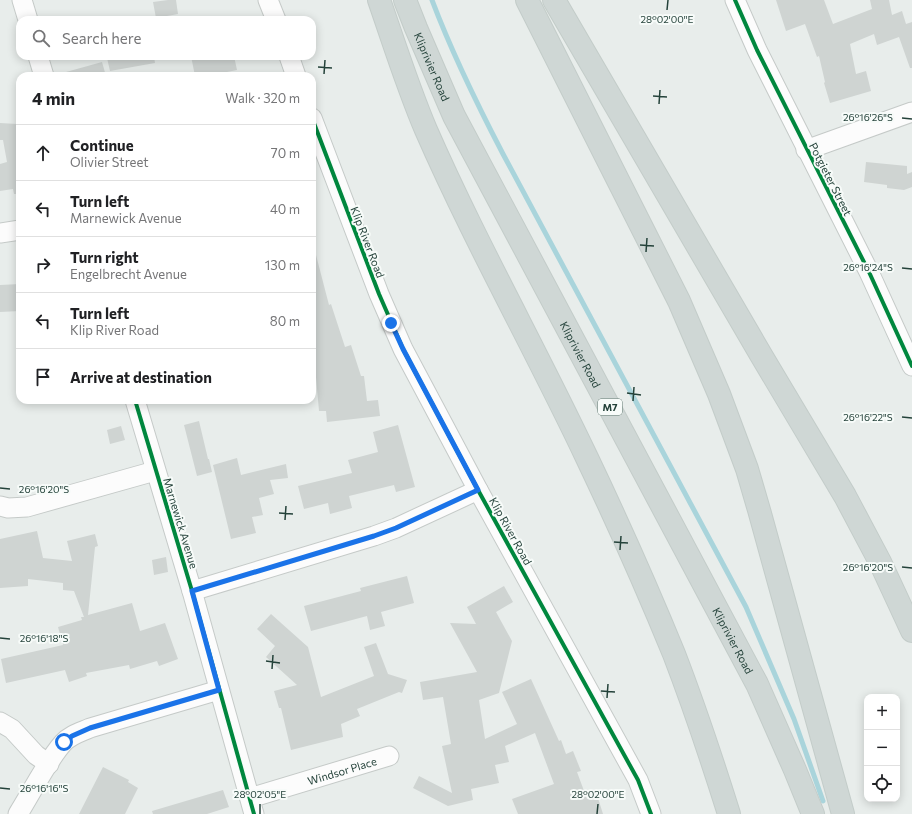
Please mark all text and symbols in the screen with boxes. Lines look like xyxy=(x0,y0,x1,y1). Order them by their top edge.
text: 28°02'00"E xyxy=(640,13,694,25)
search box xyxy=(16,16,316,60)
icon: search xyxy=(30,27,52,49)
text: Search here xyxy=(62,29,141,47)
street label: Kliprivier Road xyxy=(412,30,453,103)
text: 4 min xyxy=(32,88,75,109)
text: Walk · 320 m xyxy=(225,90,300,106)
text: 26°16'26"S xyxy=(843,111,893,123)
text: Continue xyxy=(70,136,134,154)
street label: Potgieter Street xyxy=(807,140,855,218)
icon: ahead xyxy=(32,142,54,164)
text: 70 m xyxy=(271,145,300,161)
text: Olivier Street xyxy=(70,154,149,170)
text: Turn left xyxy=(70,192,129,210)
icon: left xyxy=(32,198,54,220)
text: 40 m xyxy=(270,201,300,217)
street label: Klip River Road xyxy=(348,205,388,279)
text: Marnewick Avenue xyxy=(70,210,182,226)
text: Turn right xyxy=(70,248,139,266)
icon: right xyxy=(32,254,54,276)
text: 130 m xyxy=(265,257,300,273)
text: 26°16'24"S xyxy=(843,261,893,273)
text: Engelbrecht Avenue xyxy=(70,266,187,282)
text: Turn left xyxy=(70,304,129,322)
icon: left xyxy=(32,310,54,332)
text: 80 m xyxy=(270,313,300,329)
route end xyxy=(382,314,400,332)
street label: Kliprivier Road xyxy=(558,319,604,390)
text: Klip River Road xyxy=(70,322,159,338)
icon: arrive xyxy=(32,366,54,388)
text: Arrive at destination xyxy=(70,368,212,386)
road number: M7 xyxy=(598,399,622,415)
text: 26°16'22"S xyxy=(843,411,893,423)
street label: Marnewick Avenue xyxy=(161,476,201,570)
text: 26°16'20"S xyxy=(19,483,69,495)
street label: Klip River Road xyxy=(487,495,535,567)
text: 26°16'20"S xyxy=(843,561,893,573)
street label: Kliprivier Road xyxy=(711,605,757,676)
text: 26°16'18"S xyxy=(20,632,68,644)
map controls xyxy=(864,694,900,802)
button: + xyxy=(864,694,900,730)
button: − xyxy=(864,730,900,766)
route start xyxy=(55,733,73,751)
street label: Windsor Place xyxy=(306,754,378,787)
button: locate xyxy=(864,766,900,802)
text: 26°16'16"S xyxy=(20,782,68,794)
text: 28°02'05"E xyxy=(234,788,286,800)
text: 28°02'00"E xyxy=(571,788,625,800)

